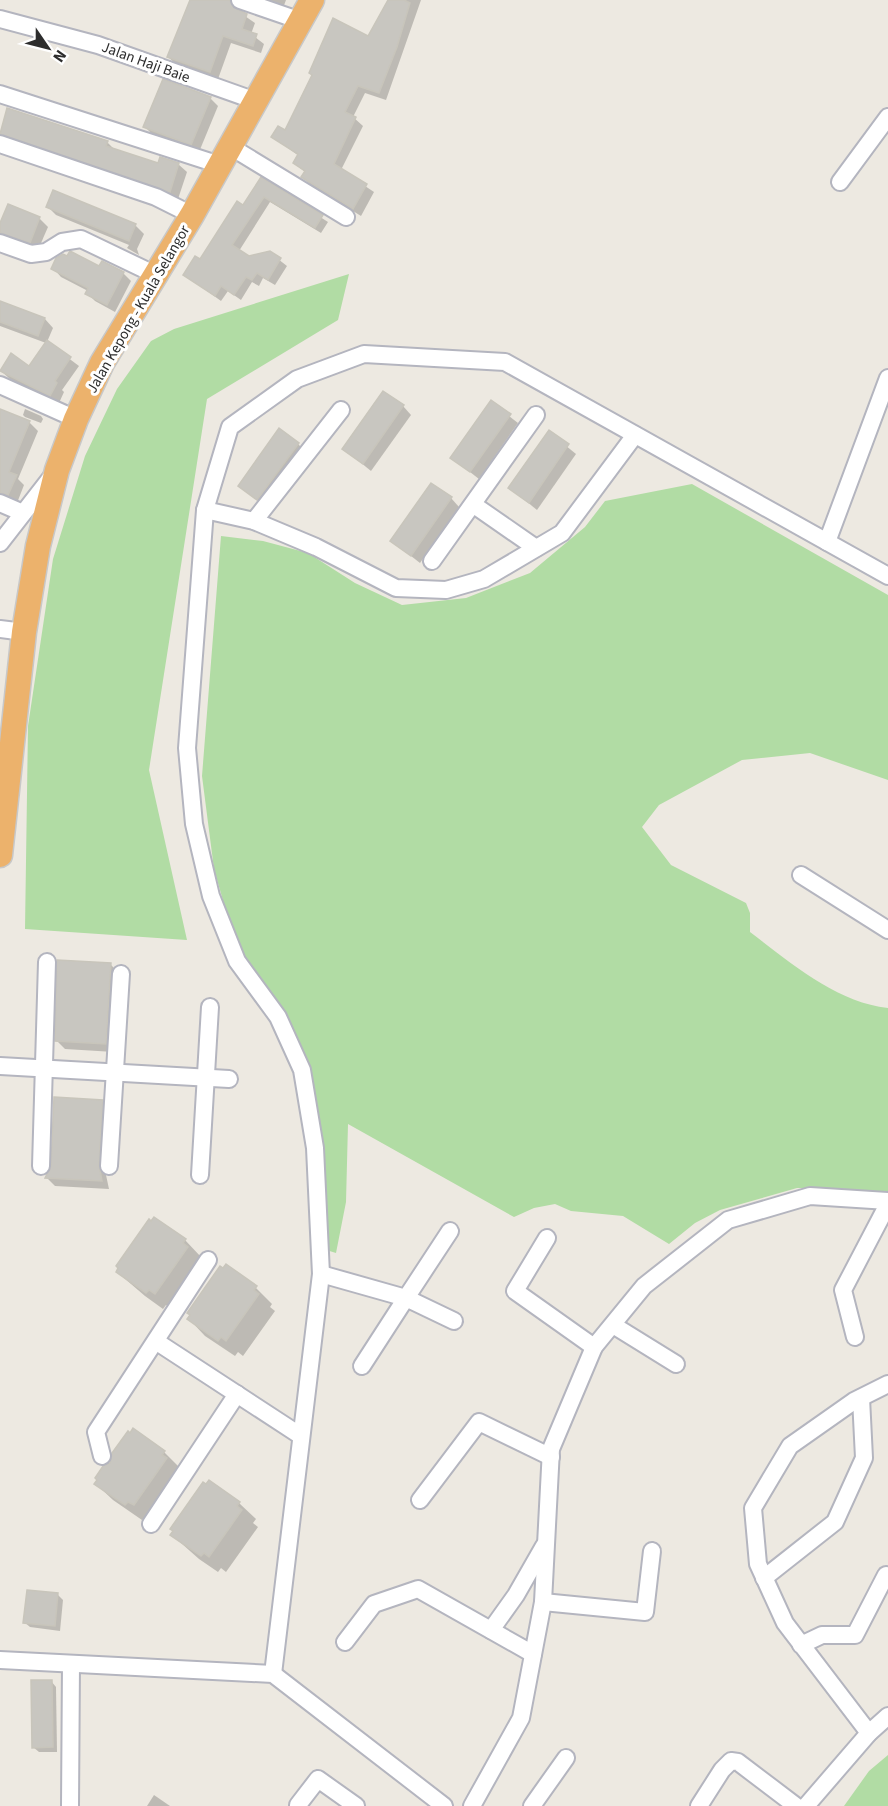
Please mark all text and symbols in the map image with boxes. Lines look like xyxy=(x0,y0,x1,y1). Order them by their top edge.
north arrow xyxy=(18,18,78,78)
street label: Jalan Haji Baie xyxy=(99,37,193,88)
text: N xyxy=(47,45,72,67)
street label: Jalan Kepong - Kuala Selangor xyxy=(82,221,196,397)

